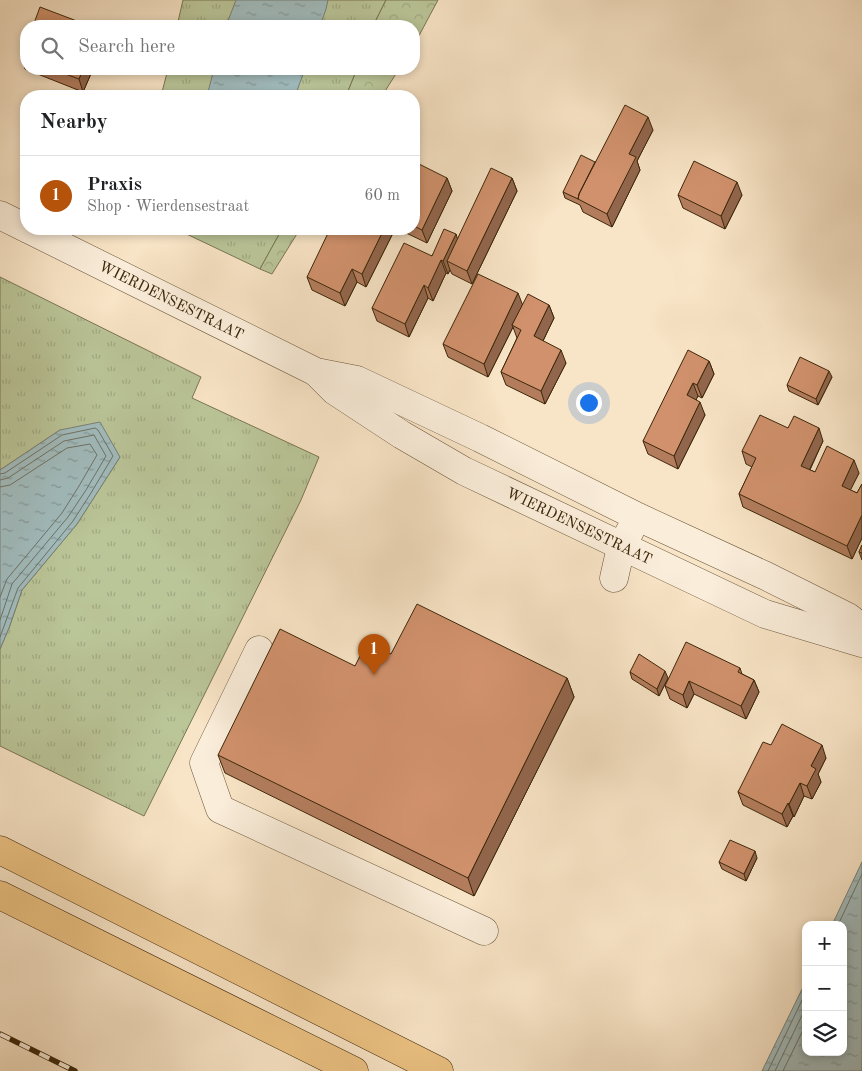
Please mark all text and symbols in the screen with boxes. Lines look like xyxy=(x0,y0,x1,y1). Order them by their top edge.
search box xyxy=(20,20,420,75)
icon: search xyxy=(38,34,66,62)
text: Search here xyxy=(78,38,175,57)
text: Nearby xyxy=(40,112,108,133)
text: Praxis xyxy=(87,176,142,195)
text: 1 xyxy=(51,188,61,204)
text: 60 m xyxy=(364,188,400,204)
text: Shop · Wierdensestraat xyxy=(87,199,249,215)
street label: WIERDENSESTRAAT xyxy=(96,259,245,344)
your location xyxy=(576,390,602,416)
street label: WIERDENSESTRAAT xyxy=(503,486,654,568)
pin: 1 xyxy=(358,634,390,675)
map controls xyxy=(802,921,847,1056)
button: + xyxy=(802,921,847,966)
button: − xyxy=(802,966,847,1011)
button: layers xyxy=(802,1011,847,1056)

